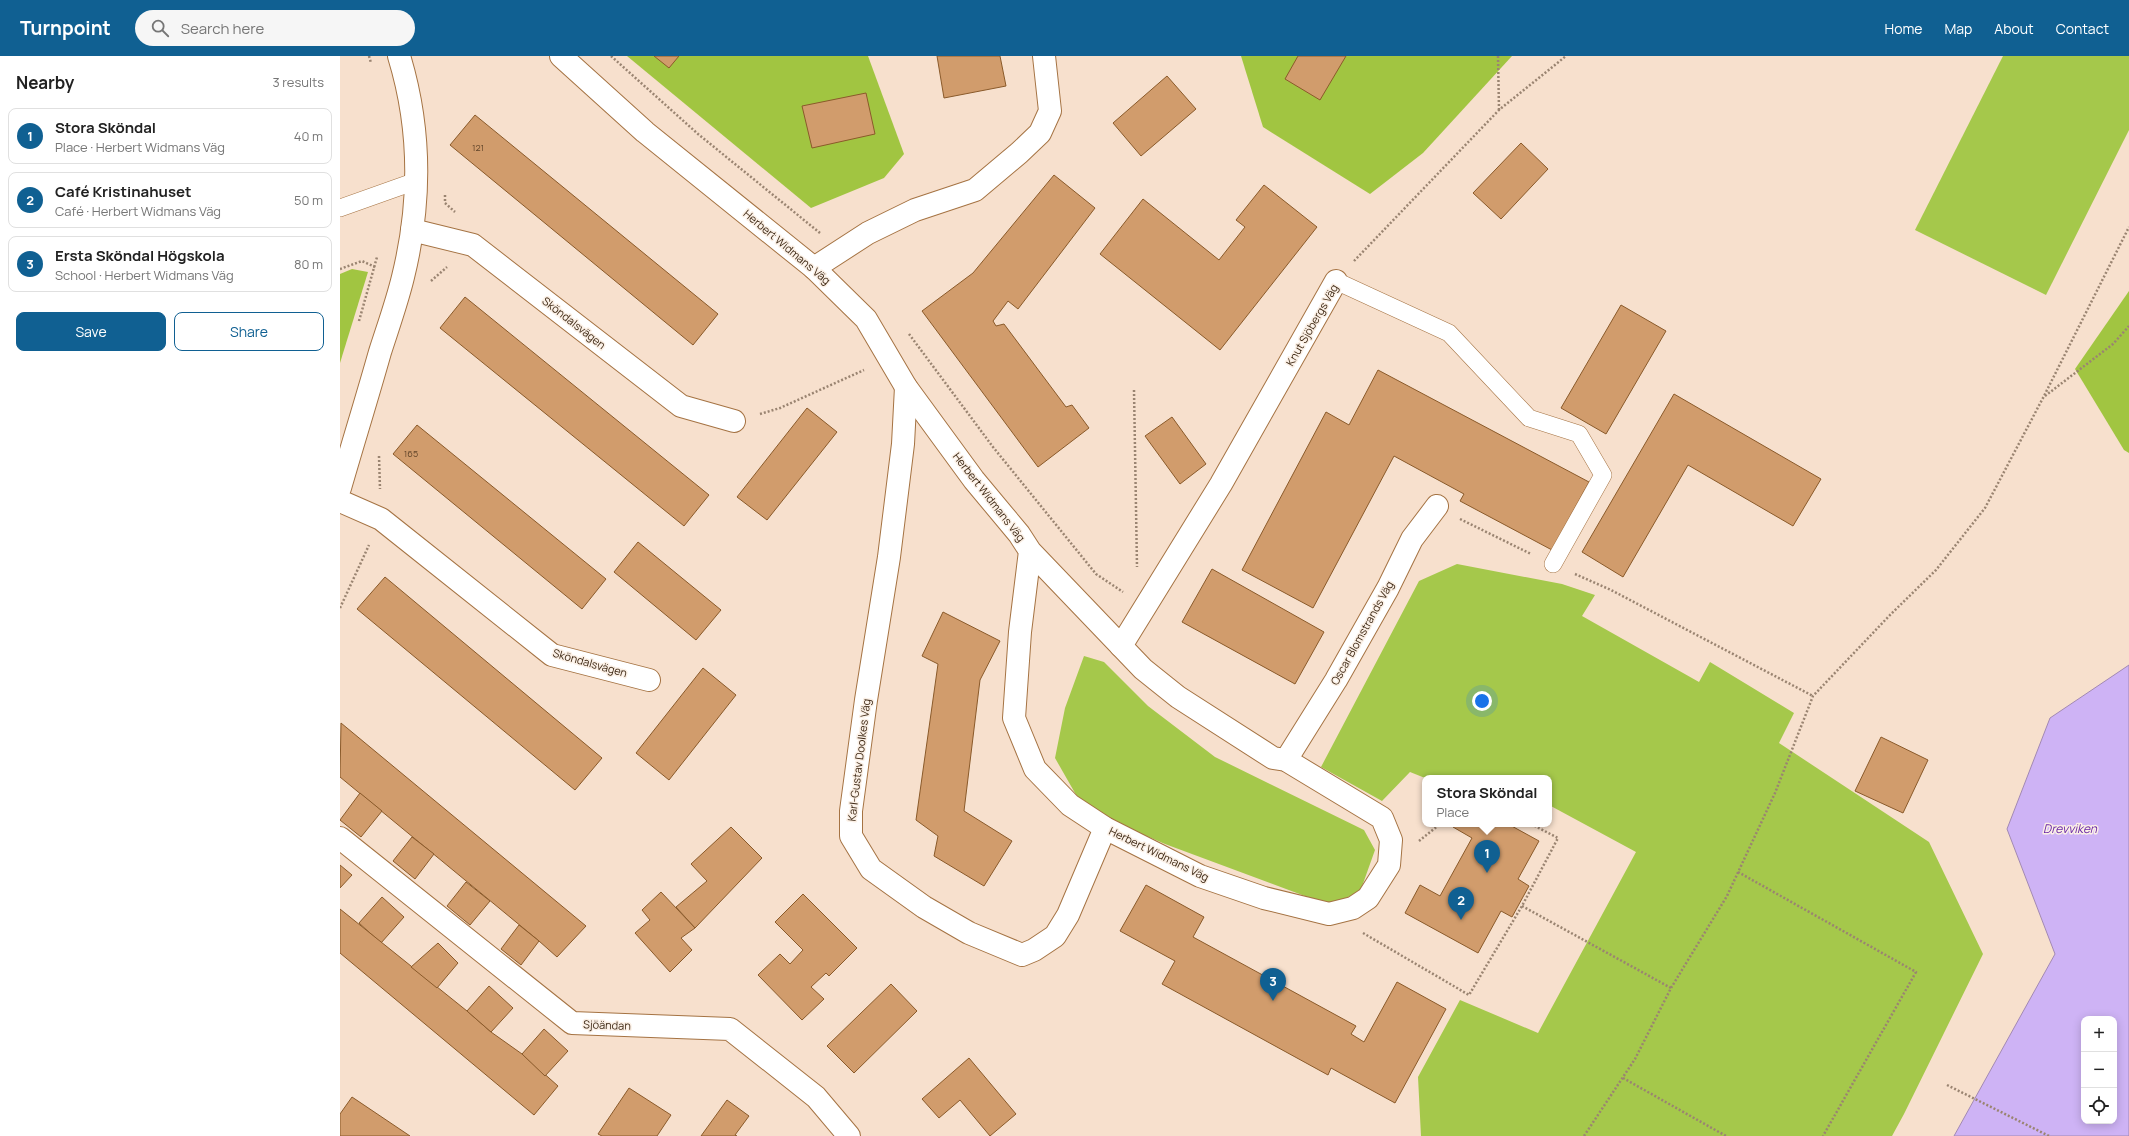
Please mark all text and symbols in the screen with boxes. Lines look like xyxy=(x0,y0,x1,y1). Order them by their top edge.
search box xyxy=(135,10,415,46)
text: Turnpoint xyxy=(20,15,111,41)
icon: search xyxy=(149,17,171,39)
text: Search here xyxy=(181,18,264,39)
text: Home xyxy=(1885,19,1922,38)
text: Map xyxy=(1944,19,1972,38)
text: About xyxy=(1994,19,2034,38)
text: Contact xyxy=(2056,19,2109,38)
text: Nearby xyxy=(16,71,74,94)
text: 3 results xyxy=(272,73,324,91)
text: Stora Sköndal xyxy=(55,117,156,138)
text: 1 xyxy=(27,127,33,145)
text: 40 m xyxy=(294,127,323,145)
text: Place · Herbert Widmans Väg xyxy=(55,138,225,156)
house number: 121 xyxy=(472,141,484,154)
text: Café Kristinahuset xyxy=(55,181,192,202)
text: 2 xyxy=(26,191,34,209)
text: 50 m xyxy=(294,191,323,209)
text: Café · Herbert Widmans Väg xyxy=(55,202,221,220)
street label: Herbert Widmans Väg xyxy=(741,206,834,287)
text: Ersta Sköndal Högskola xyxy=(55,245,225,266)
text: 3 xyxy=(26,255,34,273)
text: 80 m xyxy=(294,255,323,273)
text: School · Herbert Widmans Väg xyxy=(55,266,234,284)
street label: Knut Sjöbergs Väg xyxy=(1282,281,1341,368)
street label: Sköndalsvägen xyxy=(540,293,609,352)
button: Save xyxy=(16,312,166,351)
button: Share xyxy=(174,312,324,351)
house number: 165 xyxy=(404,447,418,460)
street label: Herbert Widmans Väg xyxy=(950,449,1029,544)
street label: Oscar Blomstrands Väg xyxy=(1327,578,1396,688)
street label: Sköndalsvägen xyxy=(551,645,629,680)
your location xyxy=(1472,691,1492,711)
street label: Karl-Gustav Doolkes Väg xyxy=(844,698,873,822)
popup xyxy=(1422,775,1552,827)
text: Stora Sköndal xyxy=(1436,782,1538,803)
text: Place xyxy=(1436,803,1469,821)
water label: Drevviken xyxy=(2043,820,2098,837)
street label: Herbert Widmans Väg xyxy=(1107,823,1212,884)
pin: 1 xyxy=(1474,840,1500,873)
pin: 2 xyxy=(1448,887,1474,920)
pin: 3 xyxy=(1260,968,1286,1001)
street label: Sjöändan xyxy=(583,1016,631,1033)
map controls xyxy=(2081,1016,2117,1124)
button: + xyxy=(2081,1016,2117,1052)
button: − xyxy=(2081,1052,2117,1088)
button: locate xyxy=(2081,1088,2117,1124)

